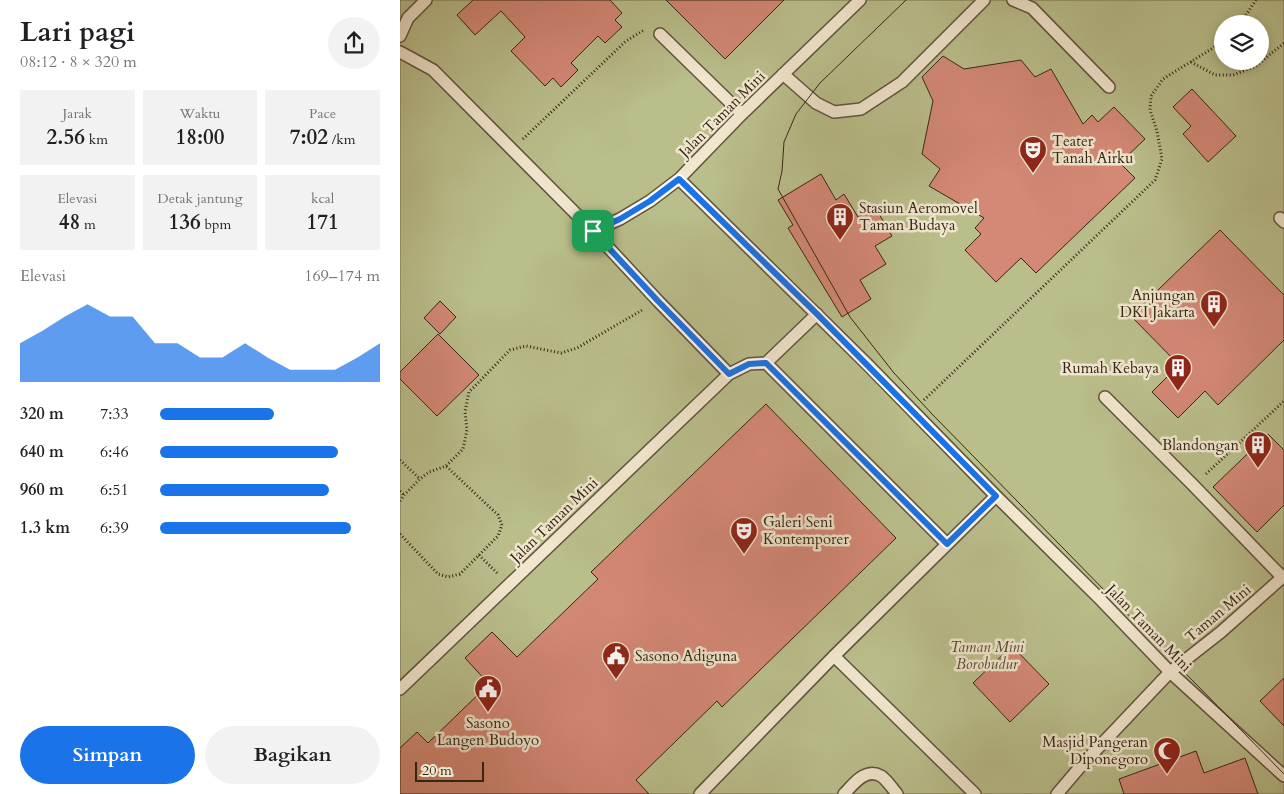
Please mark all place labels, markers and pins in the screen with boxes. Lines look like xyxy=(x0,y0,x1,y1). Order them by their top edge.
place label: Teater Tanah Airku xyxy=(1052,131,1133,168)
theatre icon: Teater Tanah Airku xyxy=(1018,135,1048,174)
place label: Stasiun Aeromovel Taman Budaya xyxy=(859,198,978,235)
building icon: Stasiun Aeromovel Taman Budaya xyxy=(825,202,855,241)
pin xyxy=(572,210,614,252)
place label: Anjungan DKI Jakarta xyxy=(1120,285,1196,322)
building icon: Anjungan DKI Jakarta xyxy=(1199,289,1229,328)
building icon: Rumah Kebaya xyxy=(1163,353,1193,392)
place label: Rumah Kebaya xyxy=(1062,358,1160,378)
building icon: Blandongan xyxy=(1243,430,1273,469)
place label: Blandongan xyxy=(1162,435,1239,455)
place label: Galeri Seni Kontemporer xyxy=(763,512,849,549)
theatre icon: Galeri Seni Kontemporer xyxy=(729,516,759,555)
public building icon: Sasono Adiguna xyxy=(601,641,631,680)
place label: Sasono Adiguna xyxy=(635,646,738,666)
public building icon: Sasono Langen Budoyo xyxy=(473,674,503,713)
place label: Sasono Langen Budoyo xyxy=(437,713,539,750)
place label: Masjid Pangeran Diponegoro xyxy=(1042,732,1148,769)
mosque icon: Masjid Pangeran Diponegoro xyxy=(1152,736,1182,775)

